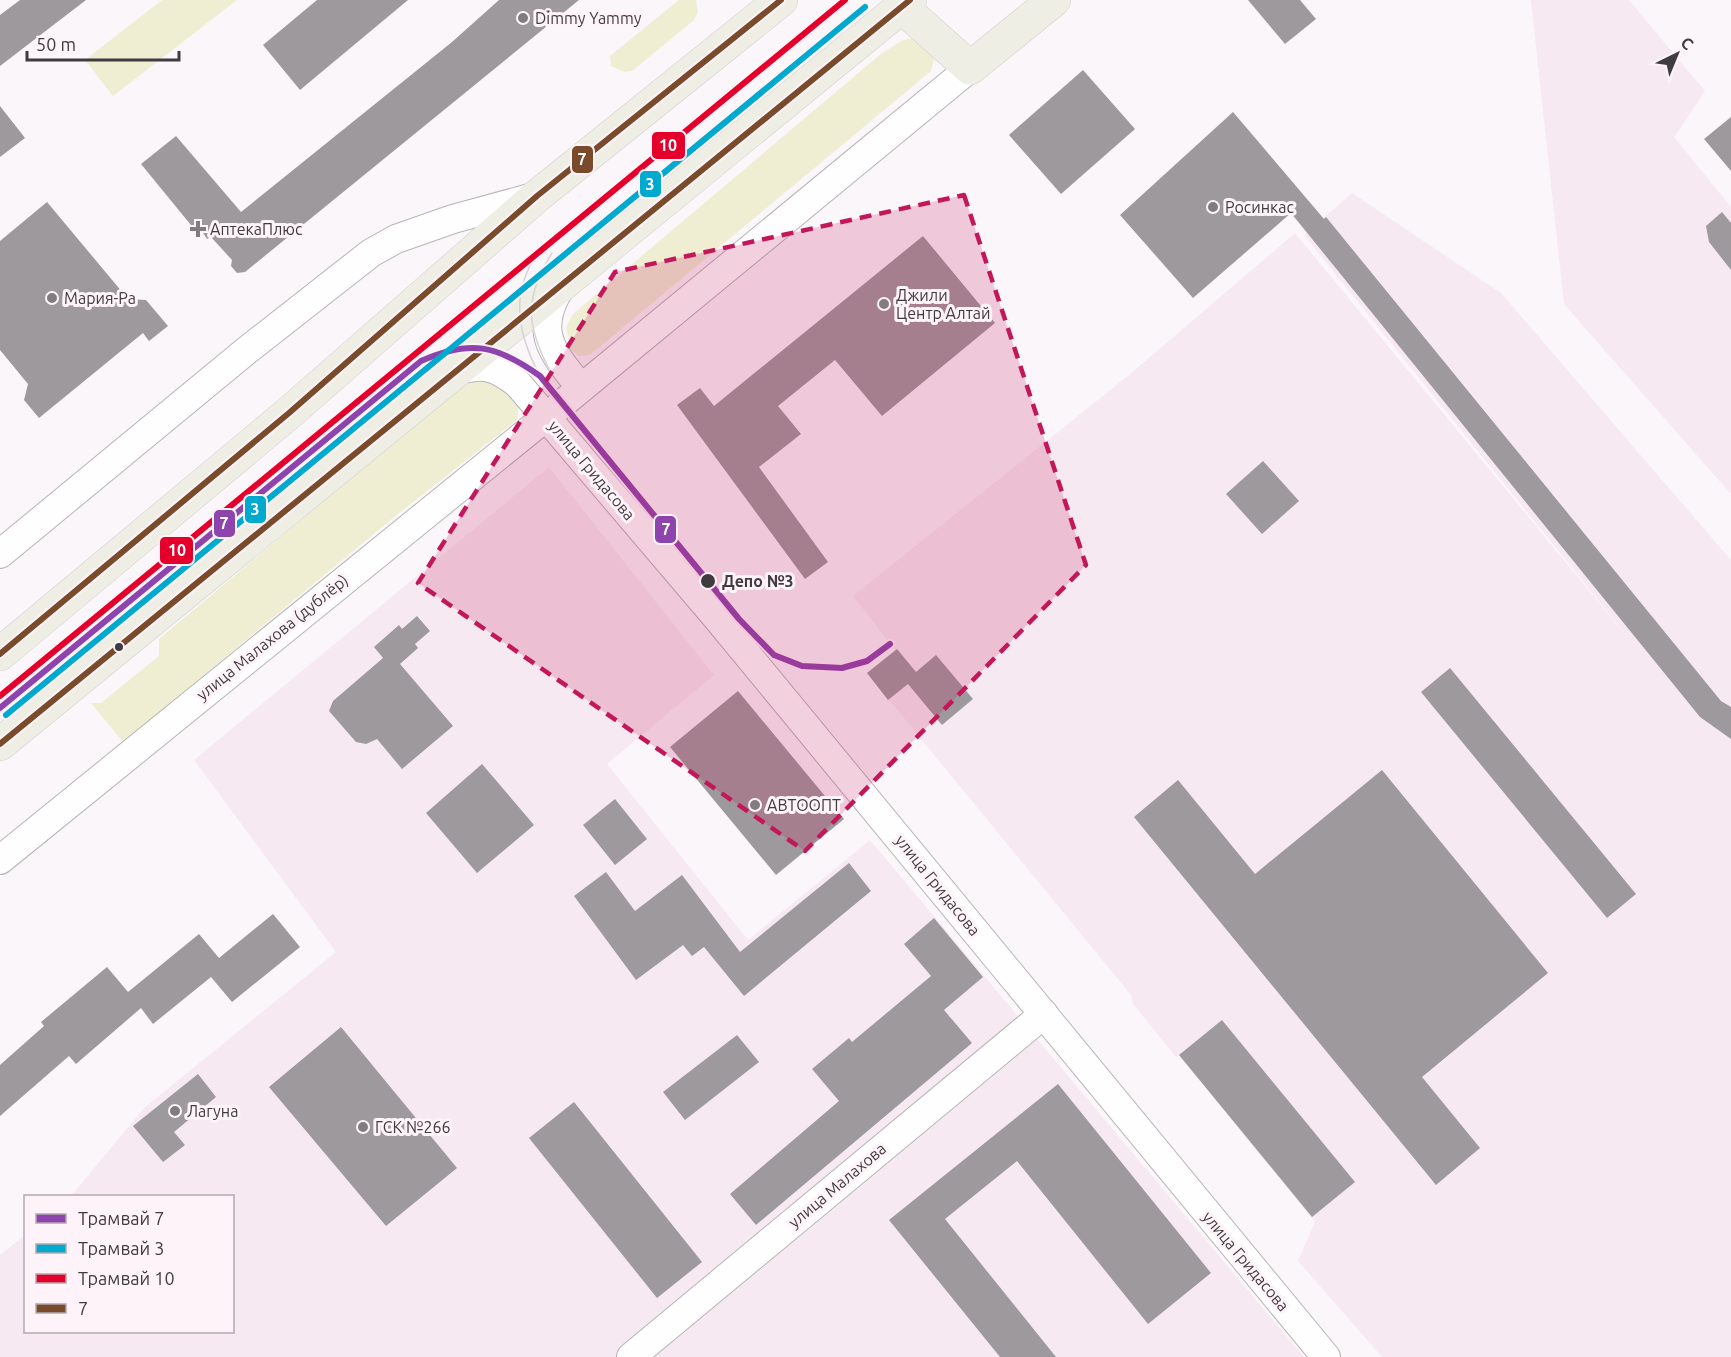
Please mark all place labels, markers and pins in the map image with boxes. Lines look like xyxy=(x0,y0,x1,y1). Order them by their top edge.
place label: Dimmy Yammy xyxy=(535,9,642,27)
marker: Dimmy Yammy xyxy=(516,11,530,25)
place label: Росинкас xyxy=(1225,198,1294,216)
marker: Росинкас xyxy=(1206,200,1220,214)
place label: АптекаПлюс xyxy=(210,220,303,238)
marker: АптекаПлюс xyxy=(191,222,205,236)
place label: Джили Центр Алтай xyxy=(896,286,991,322)
place label: Мария-Ра xyxy=(64,289,136,307)
marker: Мария-Ра xyxy=(45,291,59,305)
marker: Джили Центр Алтай xyxy=(877,297,891,311)
marker: Депо №3 xyxy=(699,572,717,590)
place label: Депо №3 xyxy=(722,572,794,590)
unlabelled marker xyxy=(113,641,125,653)
place label: АВТООПТ xyxy=(767,796,841,814)
marker: АВТООПТ xyxy=(748,798,762,812)
place label: Лагуна xyxy=(187,1102,238,1120)
marker: Лагуна xyxy=(168,1104,182,1118)
place label: ГСК №266 xyxy=(375,1118,451,1136)
marker: ГСК №266 xyxy=(356,1120,370,1134)

